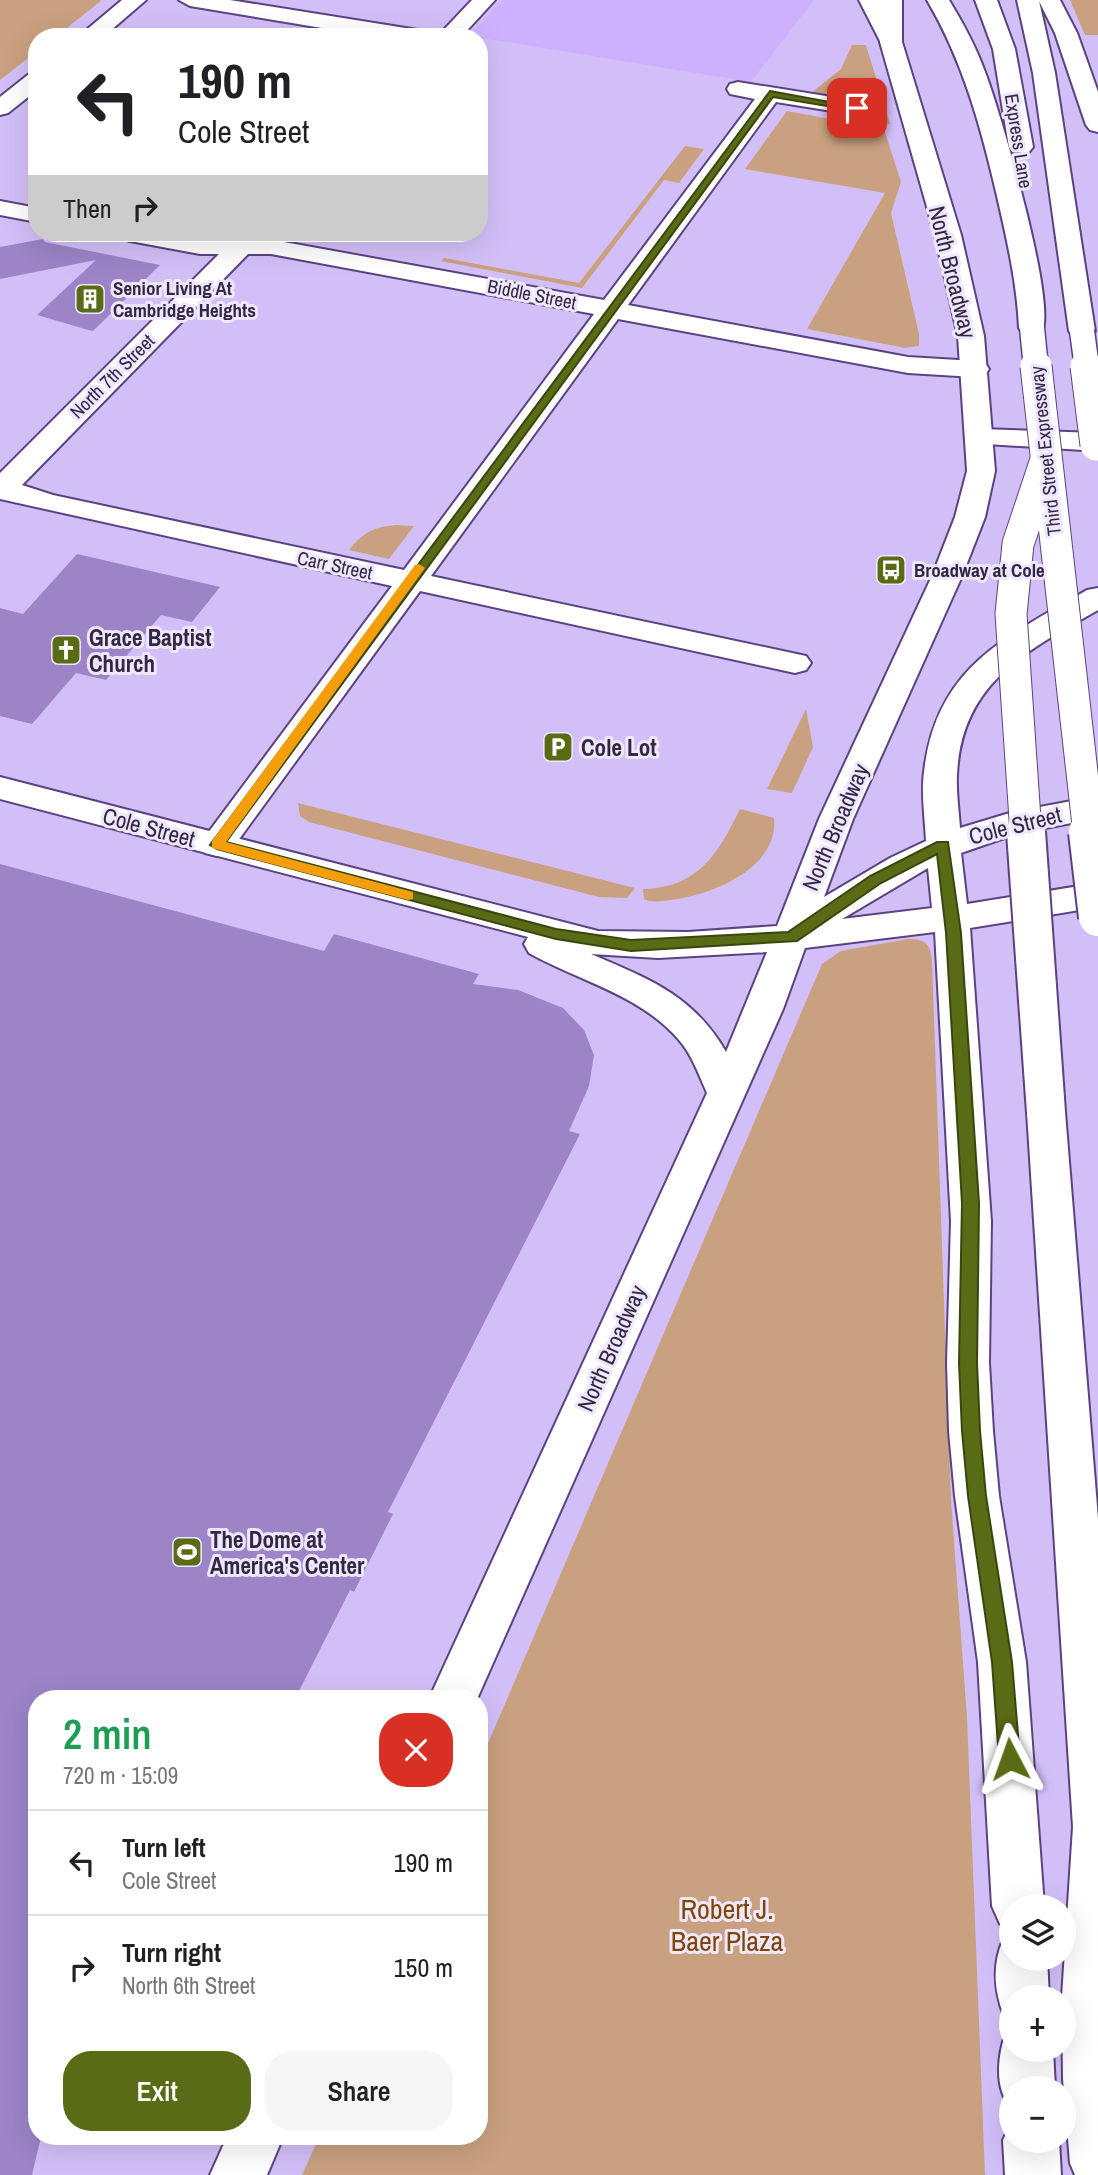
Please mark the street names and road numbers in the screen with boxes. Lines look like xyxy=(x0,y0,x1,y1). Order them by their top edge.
street label: Express Lane xyxy=(999,92,1039,190)
street label: North Broadway xyxy=(922,203,985,342)
street label: Biddle Street xyxy=(485,273,579,315)
street label: North 7th Street xyxy=(64,327,161,424)
street label: Third Street Expressway xyxy=(1023,365,1067,537)
street label: Carr Street xyxy=(295,544,376,586)
street label: North Broadway xyxy=(794,758,876,895)
street label: Cole Street xyxy=(965,799,1065,851)
street label: Cole Street xyxy=(99,800,199,854)
street label: North Broadway xyxy=(569,1279,653,1416)

